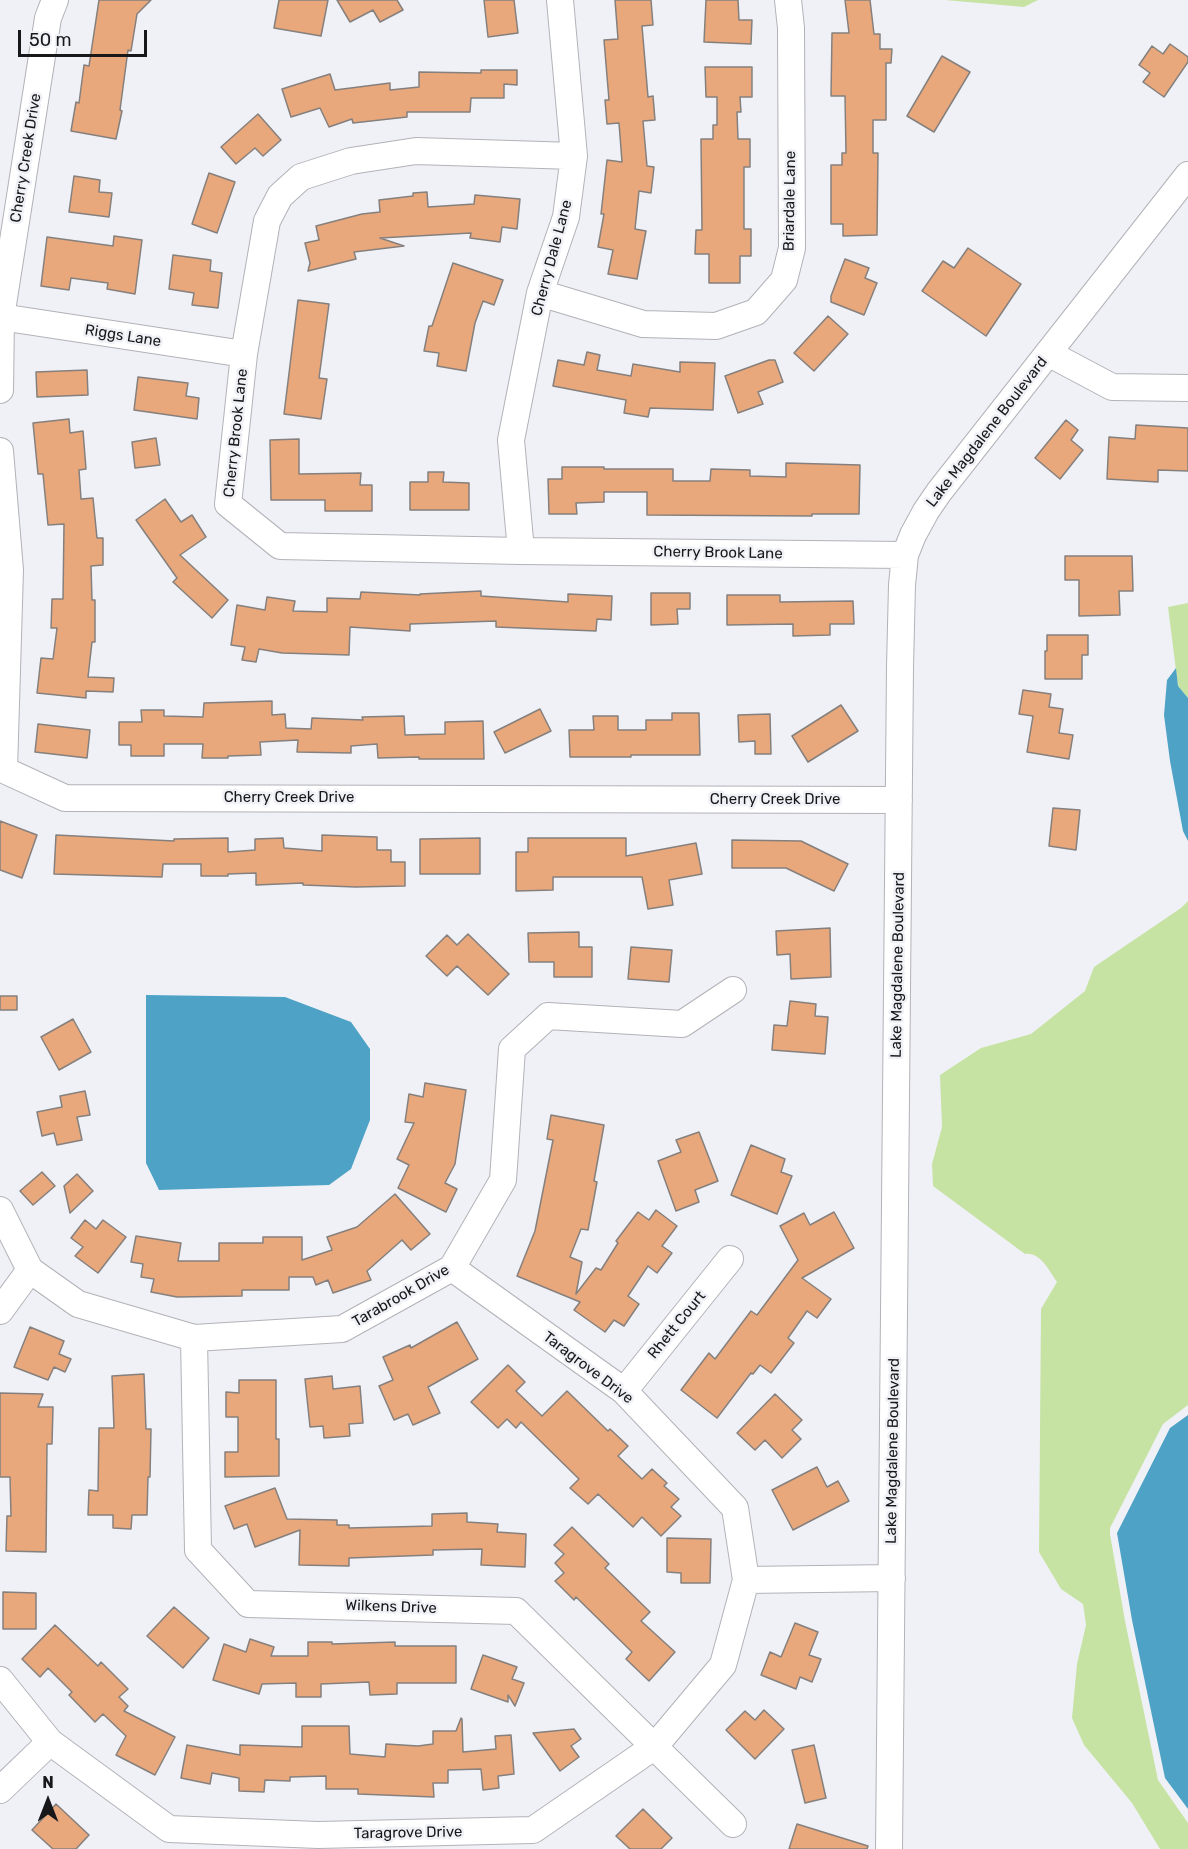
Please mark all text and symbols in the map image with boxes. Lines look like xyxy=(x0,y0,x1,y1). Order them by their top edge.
scale bar xyxy=(21,18,150,56)
text: 50 m xyxy=(29,29,72,51)
street label: Cherry Creek Drive xyxy=(7,92,45,224)
street label: Briardale Lane xyxy=(780,151,800,251)
street label: Cherry Dale Lane xyxy=(528,198,576,318)
street label: Riggs Lane xyxy=(84,321,162,351)
street label: Lake Magdalene Boulevard xyxy=(923,353,1051,511)
street label: Cherry Brook Lane xyxy=(220,368,252,498)
street label: Cherry Brook Lane xyxy=(653,543,783,563)
street label: Cherry Creek Drive xyxy=(224,789,354,807)
street label: Cherry Creek Drive xyxy=(710,791,840,809)
street label: Lake Magdalene Boulevard xyxy=(887,872,909,1058)
street label: Tarabrook Drive xyxy=(349,1261,453,1331)
street label: Rhett Court xyxy=(644,1288,710,1362)
street label: Taragrove Drive xyxy=(539,1328,637,1408)
street label: Lake Magdalene Boulevard xyxy=(882,1358,904,1544)
street label: Wilkens Drive xyxy=(345,1596,437,1618)
north arrow xyxy=(18,1771,78,1831)
text: N xyxy=(42,1773,54,1792)
street label: Taragrove Drive xyxy=(354,1823,462,1843)

